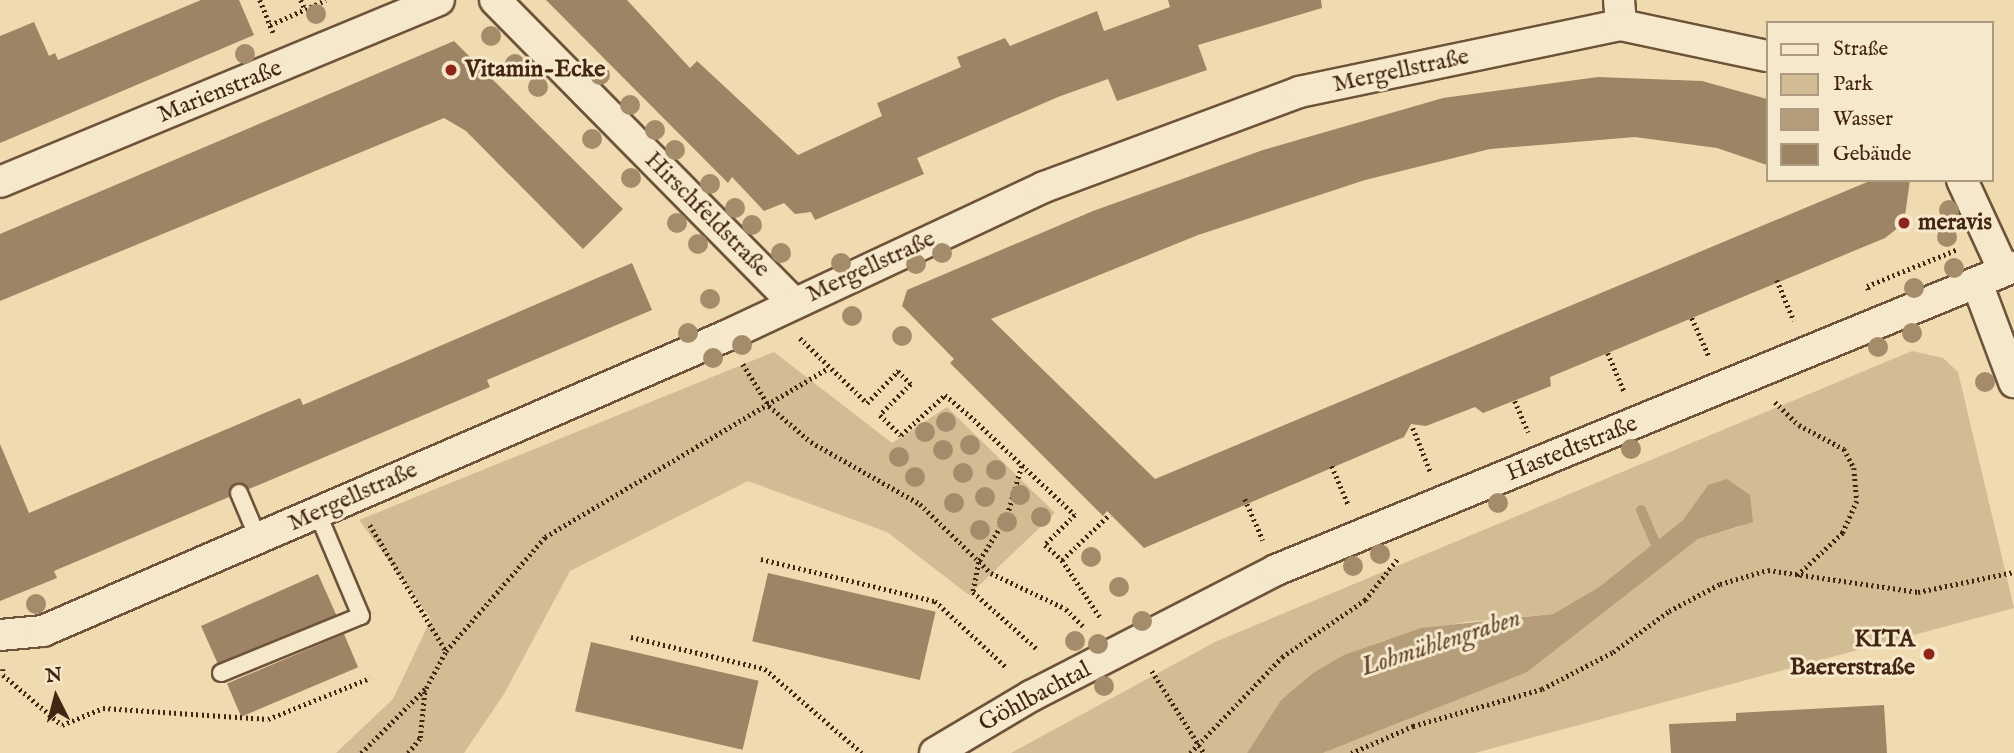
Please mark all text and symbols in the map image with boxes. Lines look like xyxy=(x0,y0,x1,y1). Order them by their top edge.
legend xyxy=(1766,21,1993,182)
text: Straße xyxy=(1833,36,1888,63)
street label: Mergellstraße xyxy=(1330,43,1472,99)
street label: Marienstraße xyxy=(154,54,286,130)
place label: Vitamin-Ecke xyxy=(465,56,605,84)
marker: Vitamin-Ecke xyxy=(443,62,459,78)
text: Park xyxy=(1833,71,1873,98)
text: Wasser xyxy=(1833,106,1893,133)
text: Gebäude xyxy=(1833,141,1911,168)
street label: Hirschfeldstraße xyxy=(638,146,776,284)
place label: meravis xyxy=(1918,209,1992,237)
marker: meravis xyxy=(1896,215,1912,231)
street label: Mergellstraße xyxy=(802,225,940,309)
street label: Hastedtstraße xyxy=(1502,410,1642,488)
street label: Mergellstraße xyxy=(284,456,422,538)
water label: Lohmühlengraben xyxy=(1357,603,1525,683)
place label: KITA Baererstraße xyxy=(1790,626,1915,682)
marker: KITA Baererstraße xyxy=(1921,646,1937,662)
street label: Göhlbachtal xyxy=(974,655,1096,739)
north arrow xyxy=(21,662,91,732)
text: N xyxy=(44,663,63,689)

